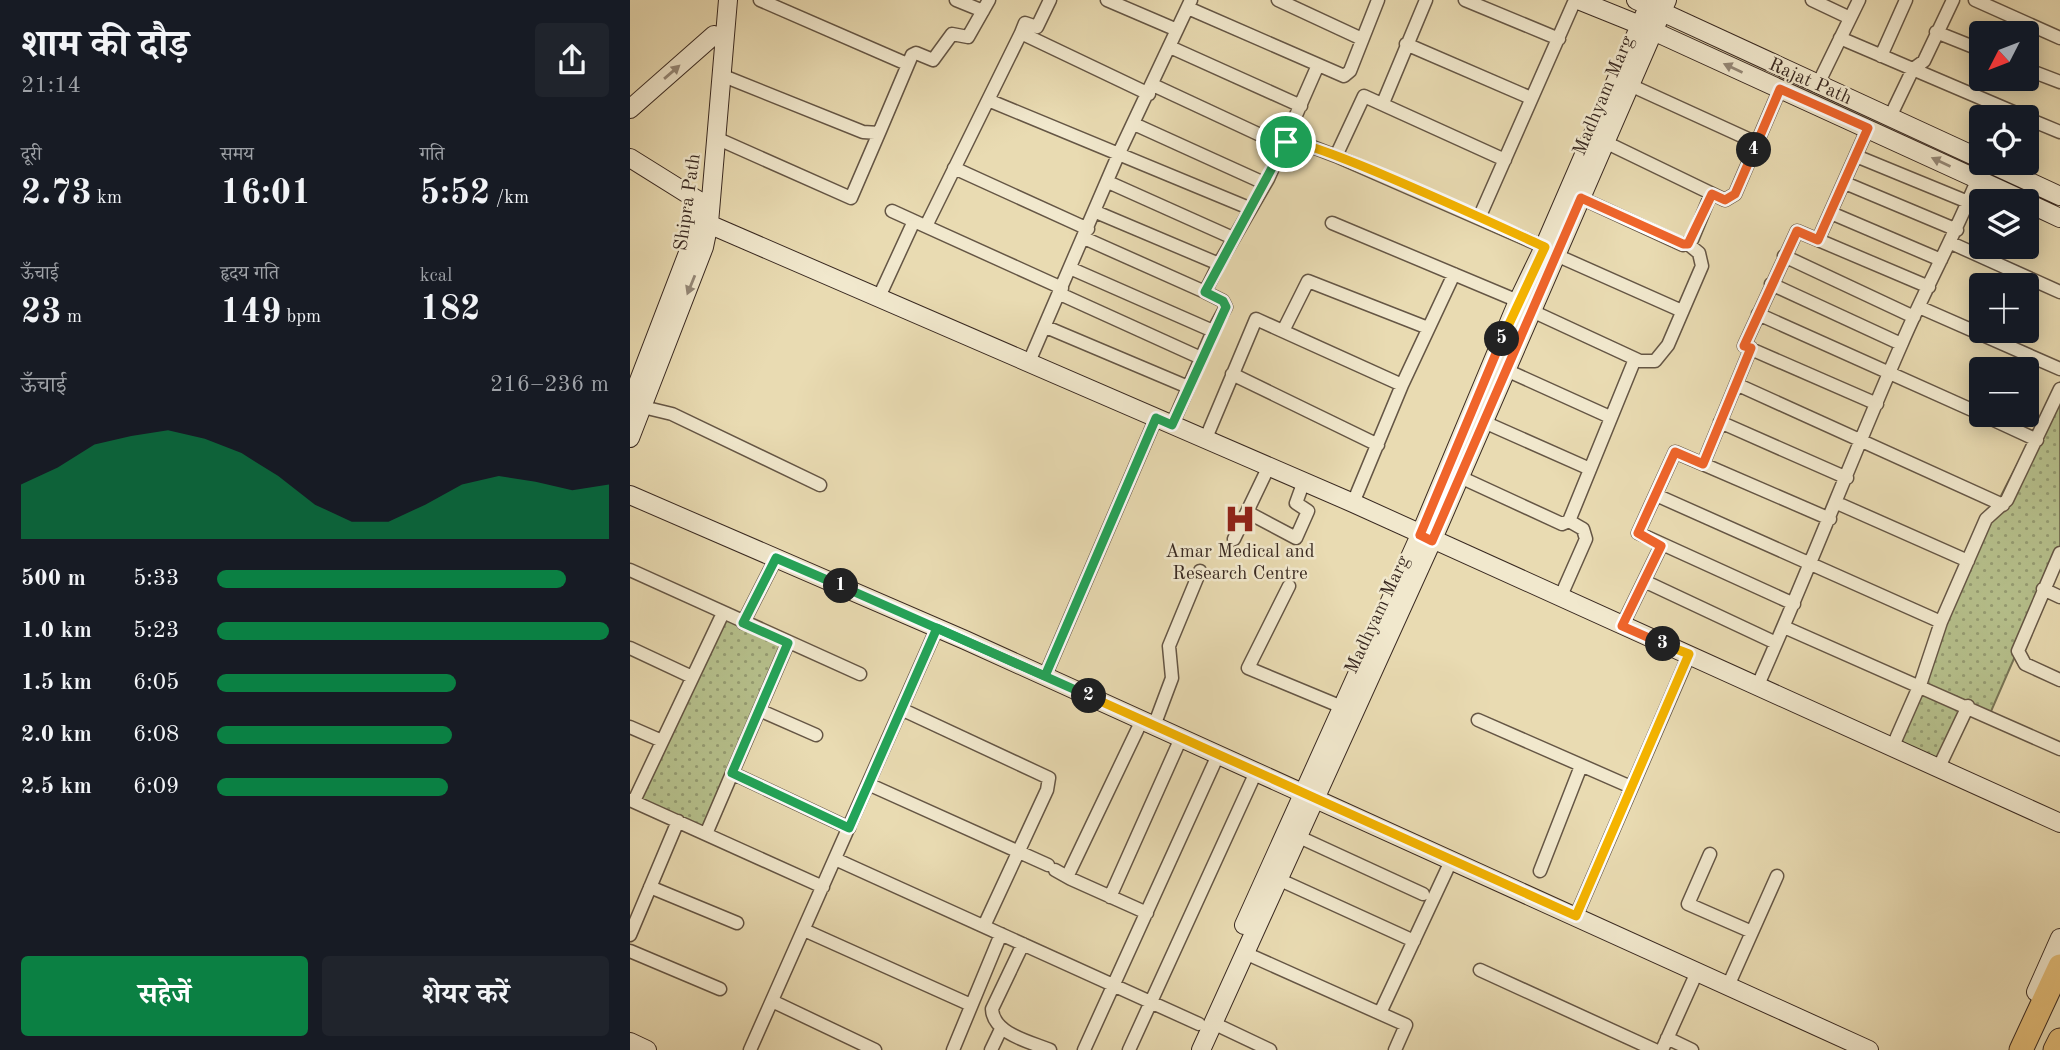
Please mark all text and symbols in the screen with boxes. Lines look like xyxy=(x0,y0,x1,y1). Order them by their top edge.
north arrow xyxy=(1969,21,2039,91)
map controls xyxy=(1969,21,2039,427)
button: share xyxy=(535,23,609,97)
text: शाम की दौड़ xyxy=(21,27,189,65)
street label: Madhyam Marg xyxy=(1571,33,1638,159)
street label: Rajat Path xyxy=(1766,56,1854,109)
one-way arrow xyxy=(1723,62,1744,73)
one-way arrow xyxy=(663,64,681,80)
text: 21:14 xyxy=(21,74,81,97)
button: locate xyxy=(1969,105,2039,175)
pin xyxy=(1256,112,1316,172)
icon: arrive xyxy=(1267,123,1305,161)
pin: 4 xyxy=(1736,132,1772,168)
text: 4 xyxy=(1748,140,1759,159)
text: दूरी xyxy=(21,146,42,165)
text: समय xyxy=(220,146,254,165)
text: गति xyxy=(420,146,445,165)
street label: Shipra Path xyxy=(672,152,705,252)
one-way arrow xyxy=(1931,156,1951,167)
text: 2.73 xyxy=(21,176,92,211)
text: 16:01 xyxy=(220,176,311,211)
text: 5:52 xyxy=(420,176,490,211)
text: km xyxy=(92,189,122,208)
text: /km xyxy=(490,189,529,208)
button: layers xyxy=(1969,189,2039,259)
text: ऊँचाई xyxy=(21,265,58,284)
text: हृदय गति xyxy=(220,265,279,284)
text: kcal xyxy=(420,267,452,286)
button: + xyxy=(1969,273,2039,343)
one-way arrow xyxy=(686,275,697,296)
text: 182 xyxy=(420,292,481,327)
text: 23 xyxy=(21,295,62,330)
text: 149 xyxy=(220,295,281,330)
text: m xyxy=(62,308,82,327)
text: bpm xyxy=(281,308,321,327)
pin: 5 xyxy=(1484,322,1520,356)
text: 5 xyxy=(1496,329,1507,348)
button: − xyxy=(1969,357,2039,427)
text: 216–236 m xyxy=(490,373,609,396)
text: ऊँचाई xyxy=(21,374,66,397)
hospital icon: Amar Medical and Research Centre xyxy=(1223,502,1257,536)
place label: Amar Medical and Research Centre xyxy=(1165,543,1315,584)
street label: Madhyam Marg xyxy=(1343,552,1414,677)
text: 500 m xyxy=(21,567,86,590)
text: 5:33 xyxy=(133,567,179,590)
pin: 1 xyxy=(824,568,858,604)
text: 1 xyxy=(835,576,846,595)
text: 1.0 km xyxy=(21,619,92,642)
text: 5:23 xyxy=(133,619,179,642)
pin: 3 xyxy=(1646,626,1680,662)
text: 3 xyxy=(1657,634,1668,653)
text: 1.5 km xyxy=(21,671,92,694)
text: 6:05 xyxy=(133,671,179,694)
pin: 2 xyxy=(1072,678,1106,714)
text: 2 xyxy=(1083,686,1094,705)
text: 2.0 km xyxy=(21,723,92,746)
text: 6:08 xyxy=(133,723,179,746)
text: 2.5 km xyxy=(21,775,92,798)
text: 6:09 xyxy=(133,775,179,798)
button: सहेजें xyxy=(21,956,308,1036)
button: शेयर करें xyxy=(322,956,609,1036)

